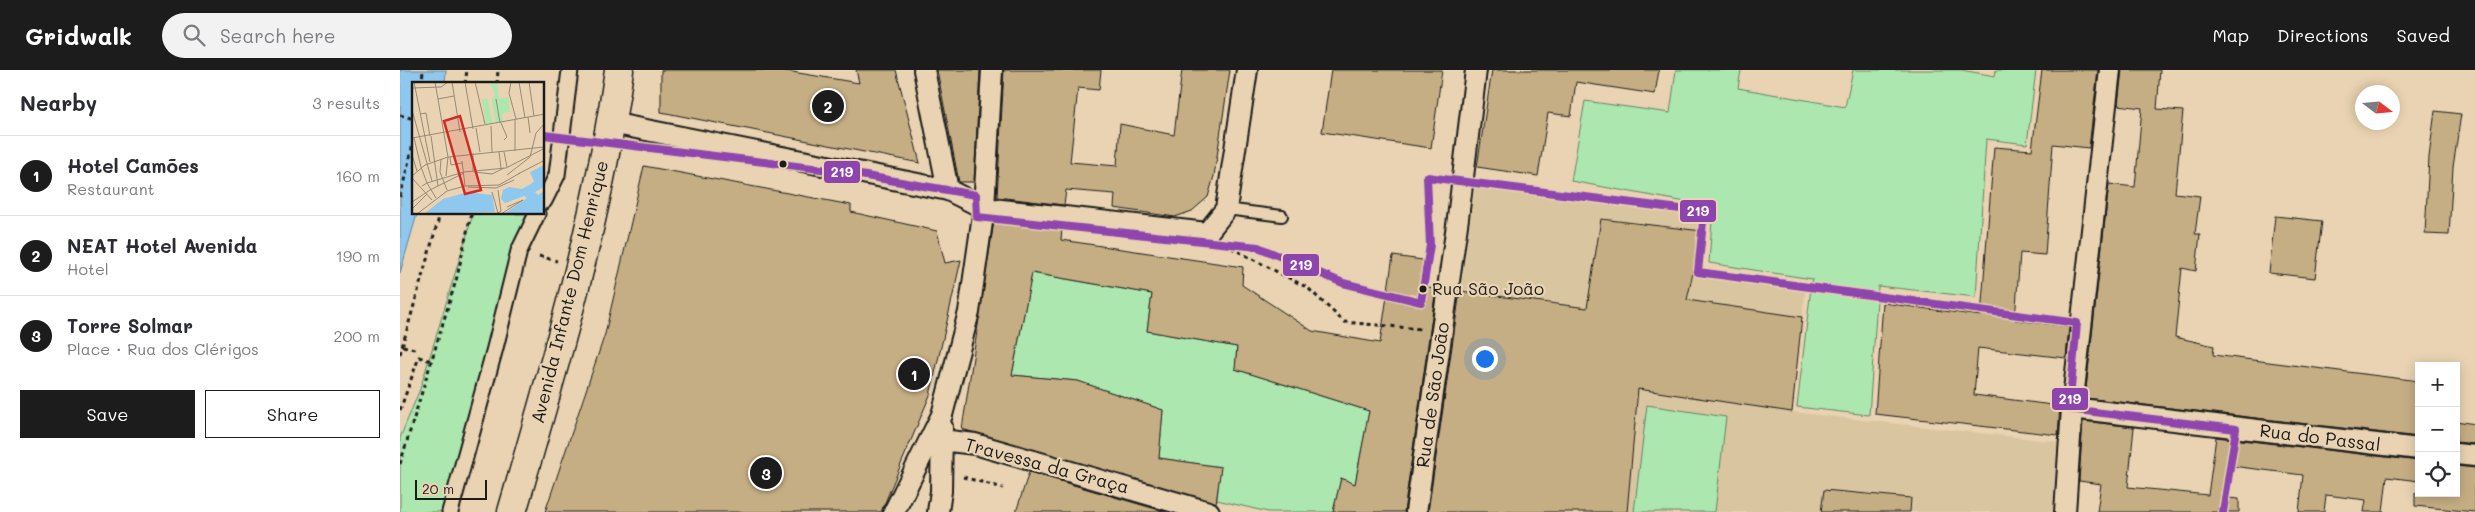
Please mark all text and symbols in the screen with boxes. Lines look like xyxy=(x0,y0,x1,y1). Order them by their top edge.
search box xyxy=(162,13,512,58)
text: Gridwalk xyxy=(25,20,132,51)
icon: search xyxy=(180,21,208,49)
text: Search here xyxy=(220,23,336,48)
text: Map xyxy=(2212,23,2249,47)
text: Directions xyxy=(2277,23,2369,47)
text: Saved xyxy=(2397,23,2450,47)
inset map xyxy=(412,82,545,215)
north arrow xyxy=(2355,85,2400,130)
pin: 2 xyxy=(812,87,844,125)
text: Nearby xyxy=(20,89,97,116)
text: 3 results xyxy=(312,92,380,113)
text: Hotel Camões xyxy=(67,153,199,178)
street label: Avenida Infante Dom Henrique xyxy=(525,158,613,426)
unlabelled marker xyxy=(778,159,788,169)
line badge: 219 xyxy=(823,160,861,184)
text: 219 xyxy=(831,162,854,181)
text: 1 xyxy=(32,165,40,186)
text: 160 m xyxy=(335,165,380,186)
text: Restaurant xyxy=(67,178,155,199)
line badge: 219 xyxy=(1679,199,1717,223)
text: 219 xyxy=(1687,201,1710,220)
text: NEAT Hotel Avenida xyxy=(67,233,257,258)
text: 2 xyxy=(32,245,40,266)
text: 190 m xyxy=(336,245,380,266)
line badge: 219 xyxy=(1282,253,1320,277)
text: 219 xyxy=(1290,255,1313,274)
text: Hotel xyxy=(67,258,109,279)
place label: Rua São João xyxy=(1432,277,1544,299)
marker: Rua São João xyxy=(1418,284,1428,294)
text: Torre Solmar xyxy=(67,313,193,338)
street label: Rua de São João xyxy=(1410,320,1454,469)
text: 3 xyxy=(31,325,41,346)
text: 200 m xyxy=(333,325,380,346)
text: Place · Rua dos Clérigos xyxy=(67,338,259,359)
your location xyxy=(1472,346,1498,372)
pin: 1 xyxy=(898,355,930,393)
map controls xyxy=(2415,362,2460,497)
button: + xyxy=(2415,362,2460,407)
line badge: 219 xyxy=(2051,387,2089,411)
text: 219 xyxy=(2059,389,2082,408)
button: Save xyxy=(20,390,195,438)
button: Share xyxy=(205,390,380,438)
button: − xyxy=(2415,407,2460,452)
street label: Rua do Passal xyxy=(2258,418,2382,456)
street label: Travessa da Graça xyxy=(962,432,1132,499)
button: locate xyxy=(2415,452,2460,497)
pin: 3 xyxy=(750,454,782,492)
scale bar xyxy=(415,477,488,500)
text: 20 m xyxy=(422,479,454,498)

